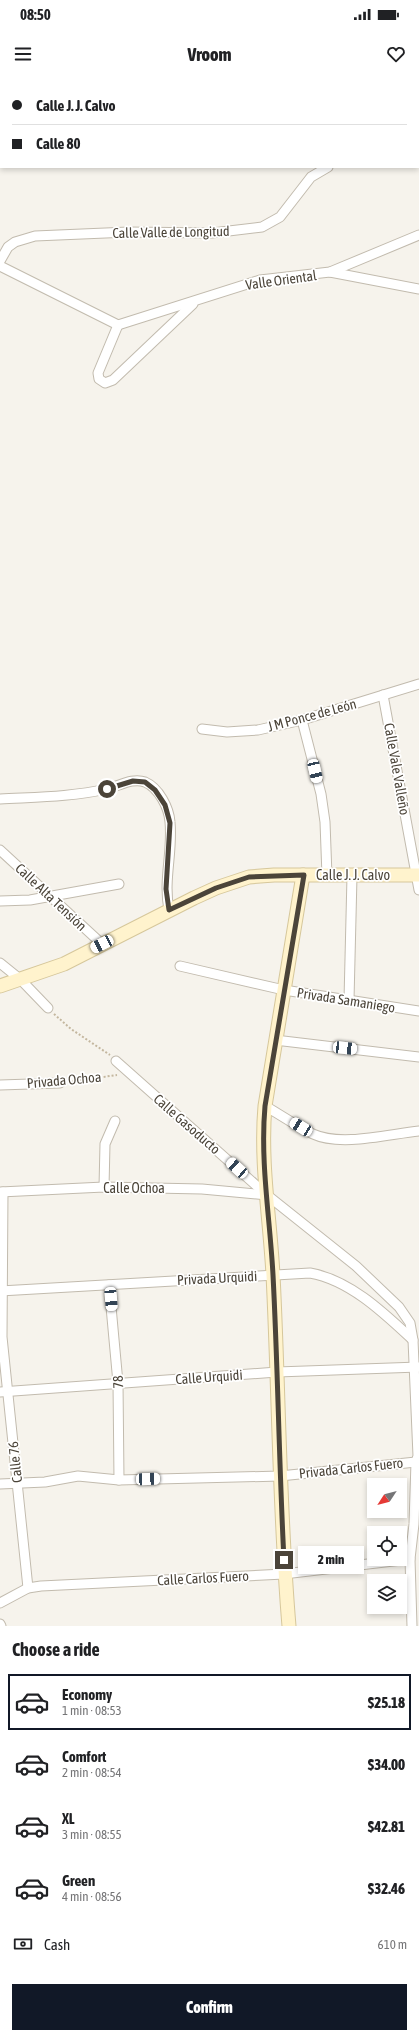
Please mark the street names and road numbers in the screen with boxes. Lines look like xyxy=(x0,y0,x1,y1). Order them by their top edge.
street label: Calle Valle de Longitud xyxy=(112,223,230,241)
street label: Valle Oriental xyxy=(245,267,318,293)
street label: J M Ponce de León xyxy=(266,695,358,735)
street label: Calle Vale Valleño xyxy=(381,722,413,816)
street label: Calle Alta Tensión xyxy=(12,860,90,934)
street label: Calle J. J. Calvo xyxy=(316,867,390,883)
street label: Privada Samaniego xyxy=(296,984,396,1016)
street label: Privada Ochoa xyxy=(26,1069,102,1091)
street label: Calle Gasoducto xyxy=(150,1091,224,1157)
street label: Calle Ochoa xyxy=(103,1180,165,1196)
street label: Privada Urquidi xyxy=(176,1268,258,1288)
street label: Calle Urquidi xyxy=(175,1367,243,1387)
street label: 78 xyxy=(110,1375,126,1389)
street label: Calle 76 xyxy=(5,1440,25,1483)
street label: Privada Carlos Fuero xyxy=(298,1455,404,1481)
street label: Calle Carlos Fuero xyxy=(157,1568,249,1588)

